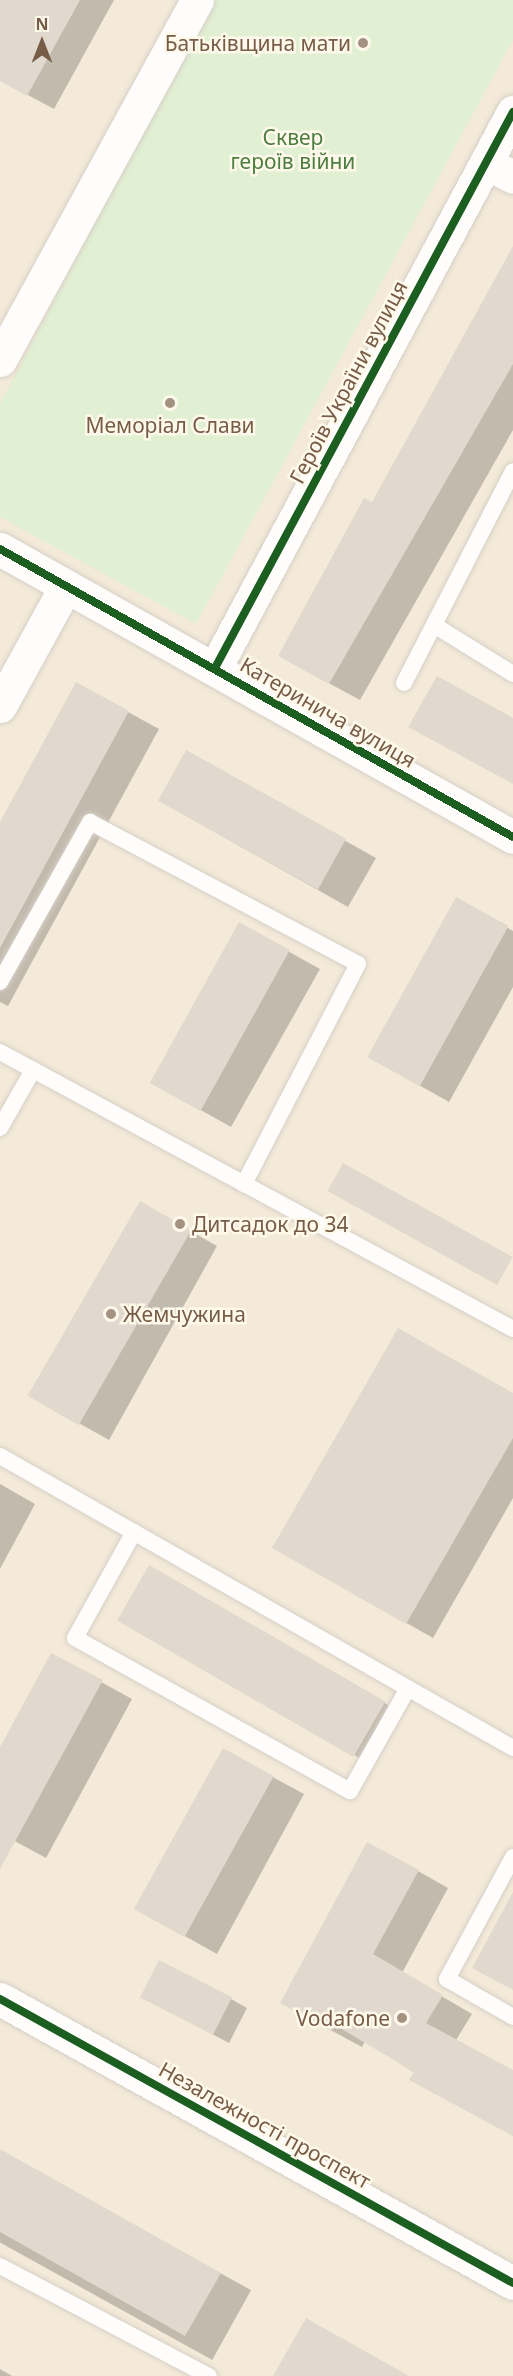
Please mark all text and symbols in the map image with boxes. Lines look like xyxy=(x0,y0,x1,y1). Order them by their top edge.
north arrow xyxy=(12,12,72,72)
text: N xyxy=(35,13,49,35)
place label: Батьківщина мати xyxy=(165,30,351,56)
marker: Батьківщина мати xyxy=(356,36,370,50)
park label: Сквер героїв війни xyxy=(231,124,355,174)
street label: Героїв України вулиця xyxy=(284,276,412,488)
marker: Меморіал Слави xyxy=(163,396,177,410)
place label: Меморіал Слави xyxy=(85,412,255,438)
street label: Катеринича вулиця xyxy=(236,651,420,773)
place label: Дитсадок до 34 xyxy=(192,1211,348,1237)
marker: Дитсадок до 34 xyxy=(173,1217,187,1231)
place label: Жемчужина xyxy=(123,1301,246,1327)
marker: Жемчужина xyxy=(104,1307,118,1321)
place label: Vodafone xyxy=(296,2005,390,2031)
marker: Vodafone xyxy=(395,2011,409,2025)
street label: Незалежності проспект xyxy=(155,2056,375,2194)

